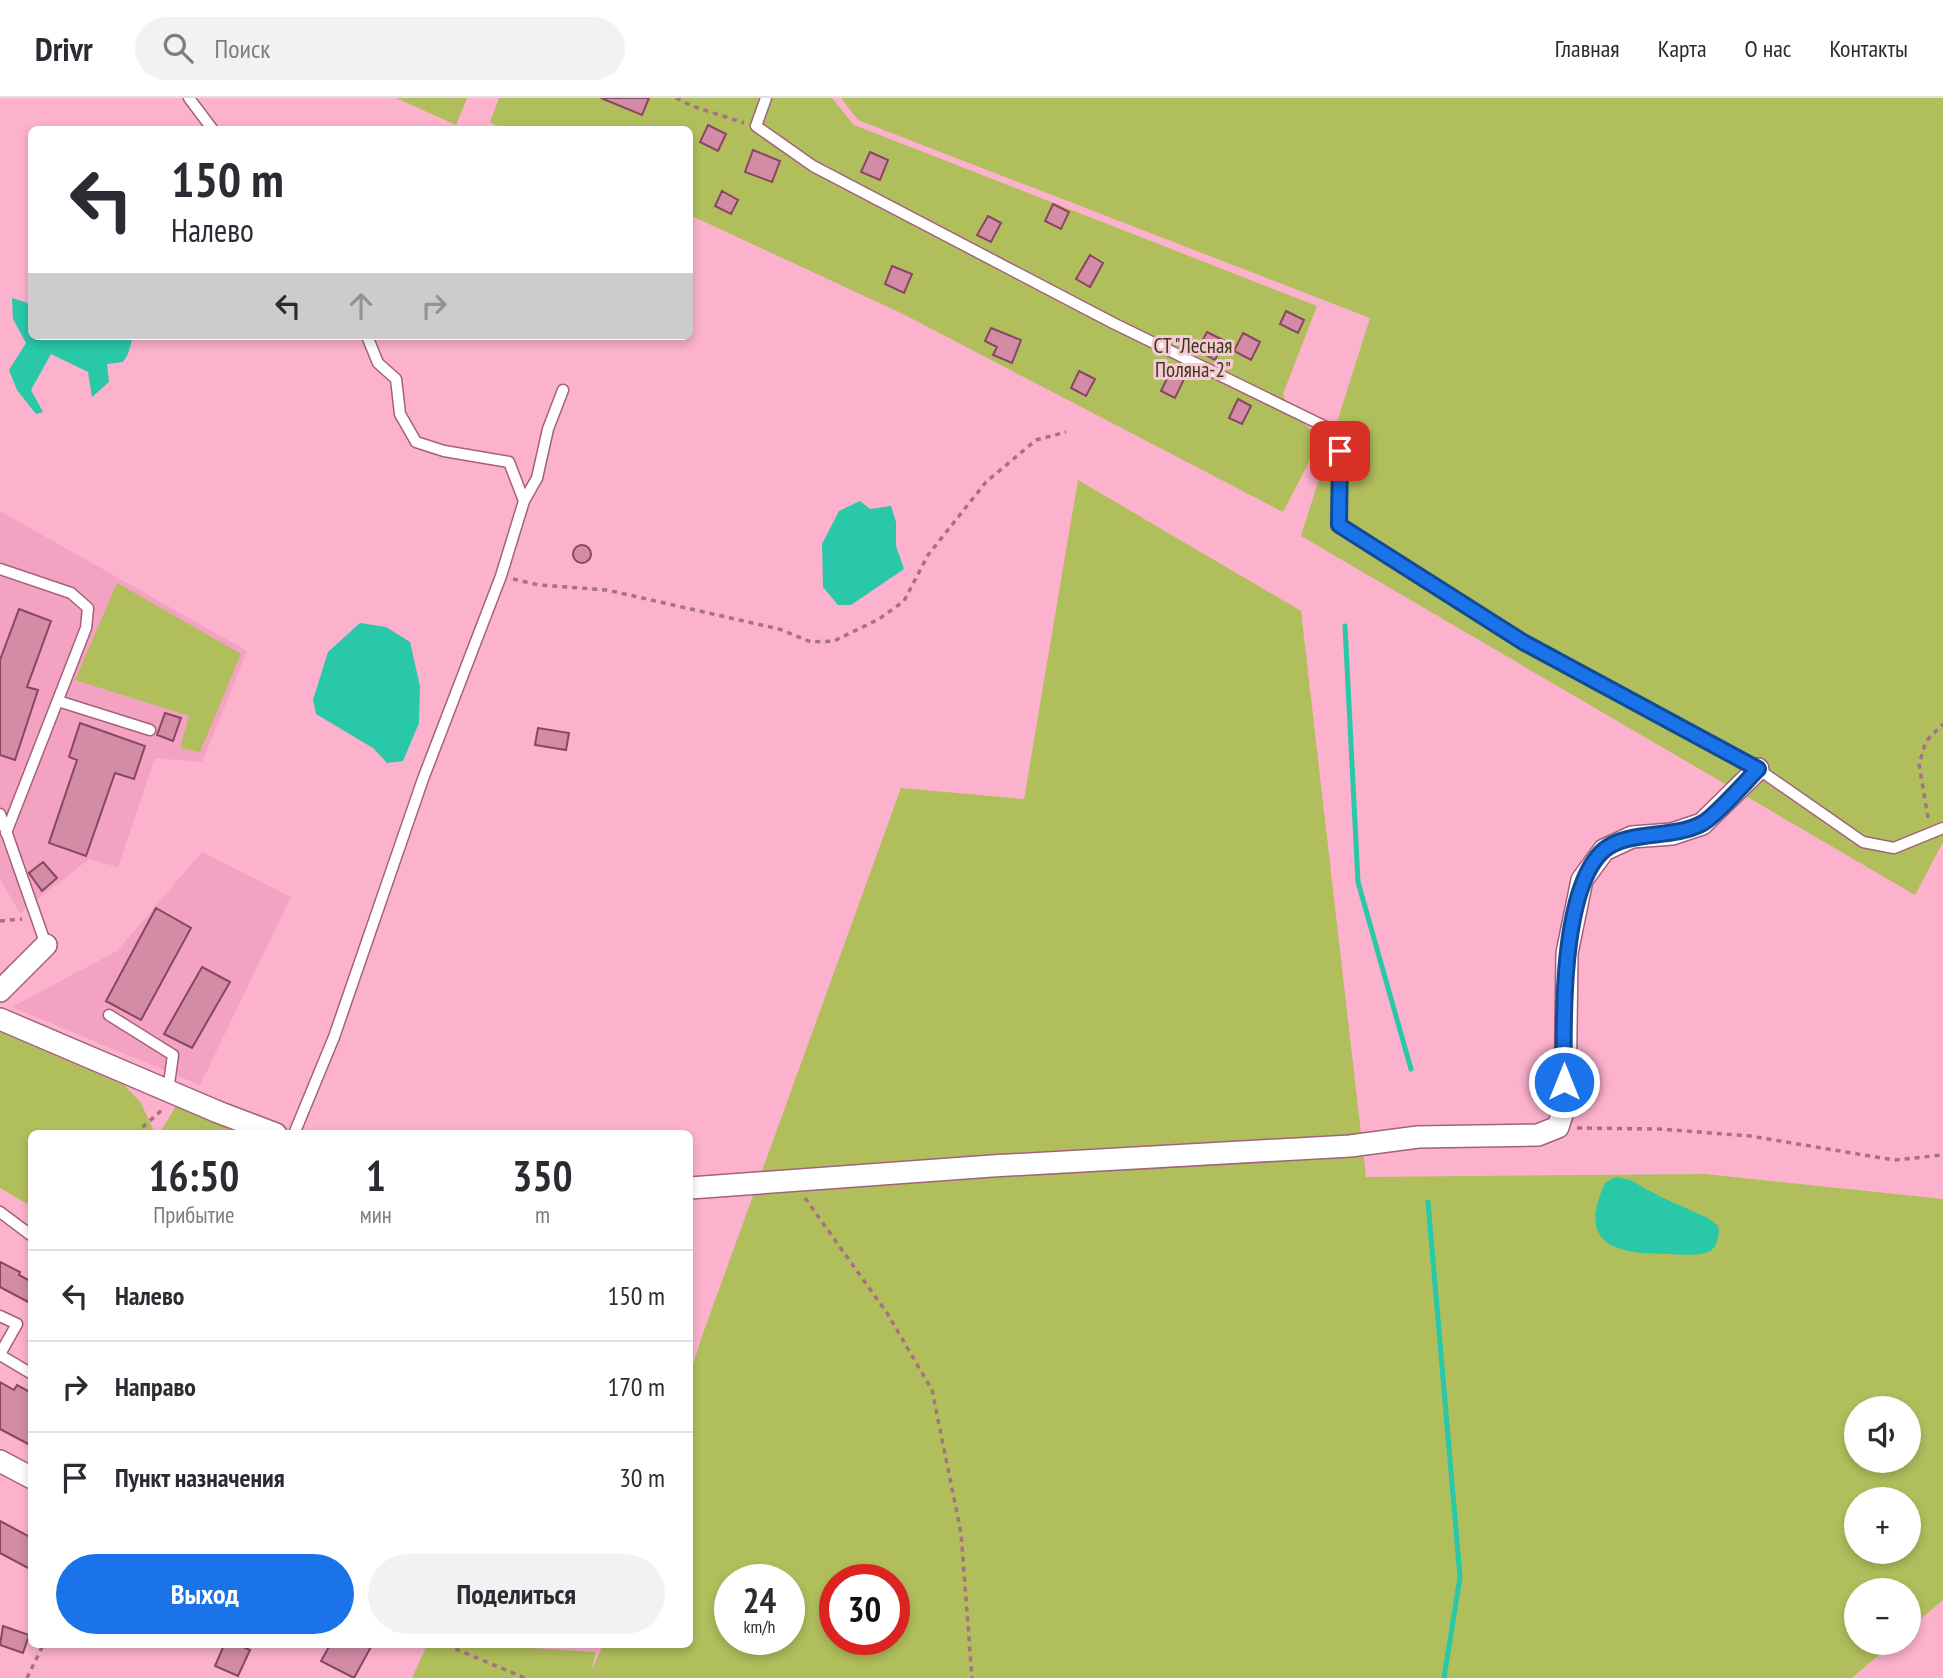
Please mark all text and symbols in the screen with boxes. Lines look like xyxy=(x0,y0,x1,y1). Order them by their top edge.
search box xyxy=(135,17,625,80)
text: Drivr xyxy=(35,27,93,70)
icon: search xyxy=(159,29,197,67)
text: Поиск xyxy=(215,32,270,65)
text: Главная xyxy=(1555,33,1620,64)
text: Карта xyxy=(1658,33,1707,64)
text: О нас xyxy=(1745,33,1791,64)
text: Контакты xyxy=(1829,33,1908,64)
text: 150 m xyxy=(171,147,284,211)
icon: left xyxy=(56,154,147,245)
text: Налево xyxy=(171,209,254,251)
icon: left xyxy=(269,287,307,325)
icon: ahead xyxy=(342,287,380,325)
icon: right xyxy=(415,287,453,325)
park label: СТ "Лесная Поляна-2" xyxy=(1153,332,1233,383)
pin xyxy=(1310,421,1370,481)
icon: arrive xyxy=(1321,432,1359,470)
position arrow xyxy=(1527,1045,1601,1119)
text: 16:50 xyxy=(148,1148,239,1203)
text: 1 xyxy=(366,1148,386,1203)
text: 350 xyxy=(512,1148,573,1203)
text: Прибытие xyxy=(153,1200,235,1229)
text: мин xyxy=(360,1200,392,1229)
text: m xyxy=(535,1200,550,1229)
icon: left xyxy=(56,1277,94,1315)
text: Налево xyxy=(115,1279,184,1312)
text: 150 m xyxy=(607,1279,665,1312)
icon: right xyxy=(56,1368,94,1406)
text: Направо xyxy=(115,1370,196,1403)
text: 170 m xyxy=(607,1370,665,1403)
map controls xyxy=(1844,1396,1921,1655)
button: sound xyxy=(1844,1396,1921,1473)
icon: arrive xyxy=(56,1459,94,1497)
text: Пункт назначения xyxy=(115,1461,285,1494)
text: 30 m xyxy=(619,1461,665,1494)
button: + xyxy=(1844,1487,1921,1564)
button: Выход xyxy=(56,1554,354,1634)
button: Поделиться xyxy=(368,1554,665,1634)
speed limit sign: 30 xyxy=(819,1564,910,1655)
text: 24 xyxy=(743,1577,776,1623)
button: − xyxy=(1844,1578,1921,1655)
text: km/h xyxy=(744,1615,775,1638)

